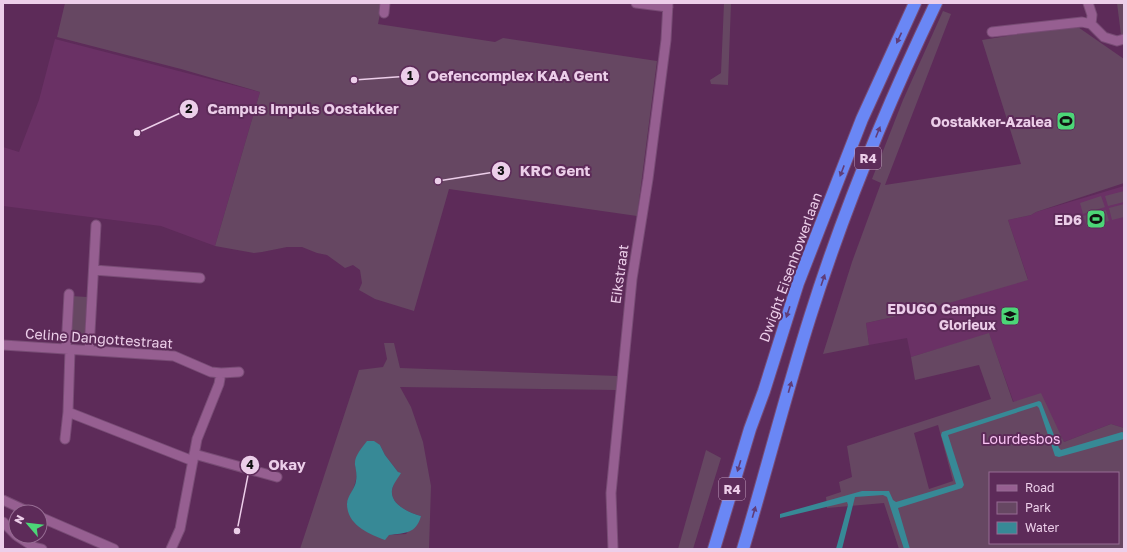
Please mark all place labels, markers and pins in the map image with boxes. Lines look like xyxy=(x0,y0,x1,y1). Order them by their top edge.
callout: Oefencomplex KAA Gent xyxy=(400,63,617,90)
callout: Campus Impuls Oostakker xyxy=(179,96,406,123)
sports icon: Oostakker-Azalea xyxy=(1055,110,1077,132)
place label: Oostakker-Azalea xyxy=(931,113,1052,130)
callout: KRC Gent xyxy=(491,157,598,184)
sports icon: ED6 xyxy=(1085,208,1107,230)
place label: ED6 xyxy=(1054,211,1082,228)
place label: EDUGO Campus Glorieux xyxy=(887,300,996,333)
school or university icon: EDUGO Campus Glorieux xyxy=(999,305,1021,327)
callout: Okay xyxy=(240,451,314,478)

